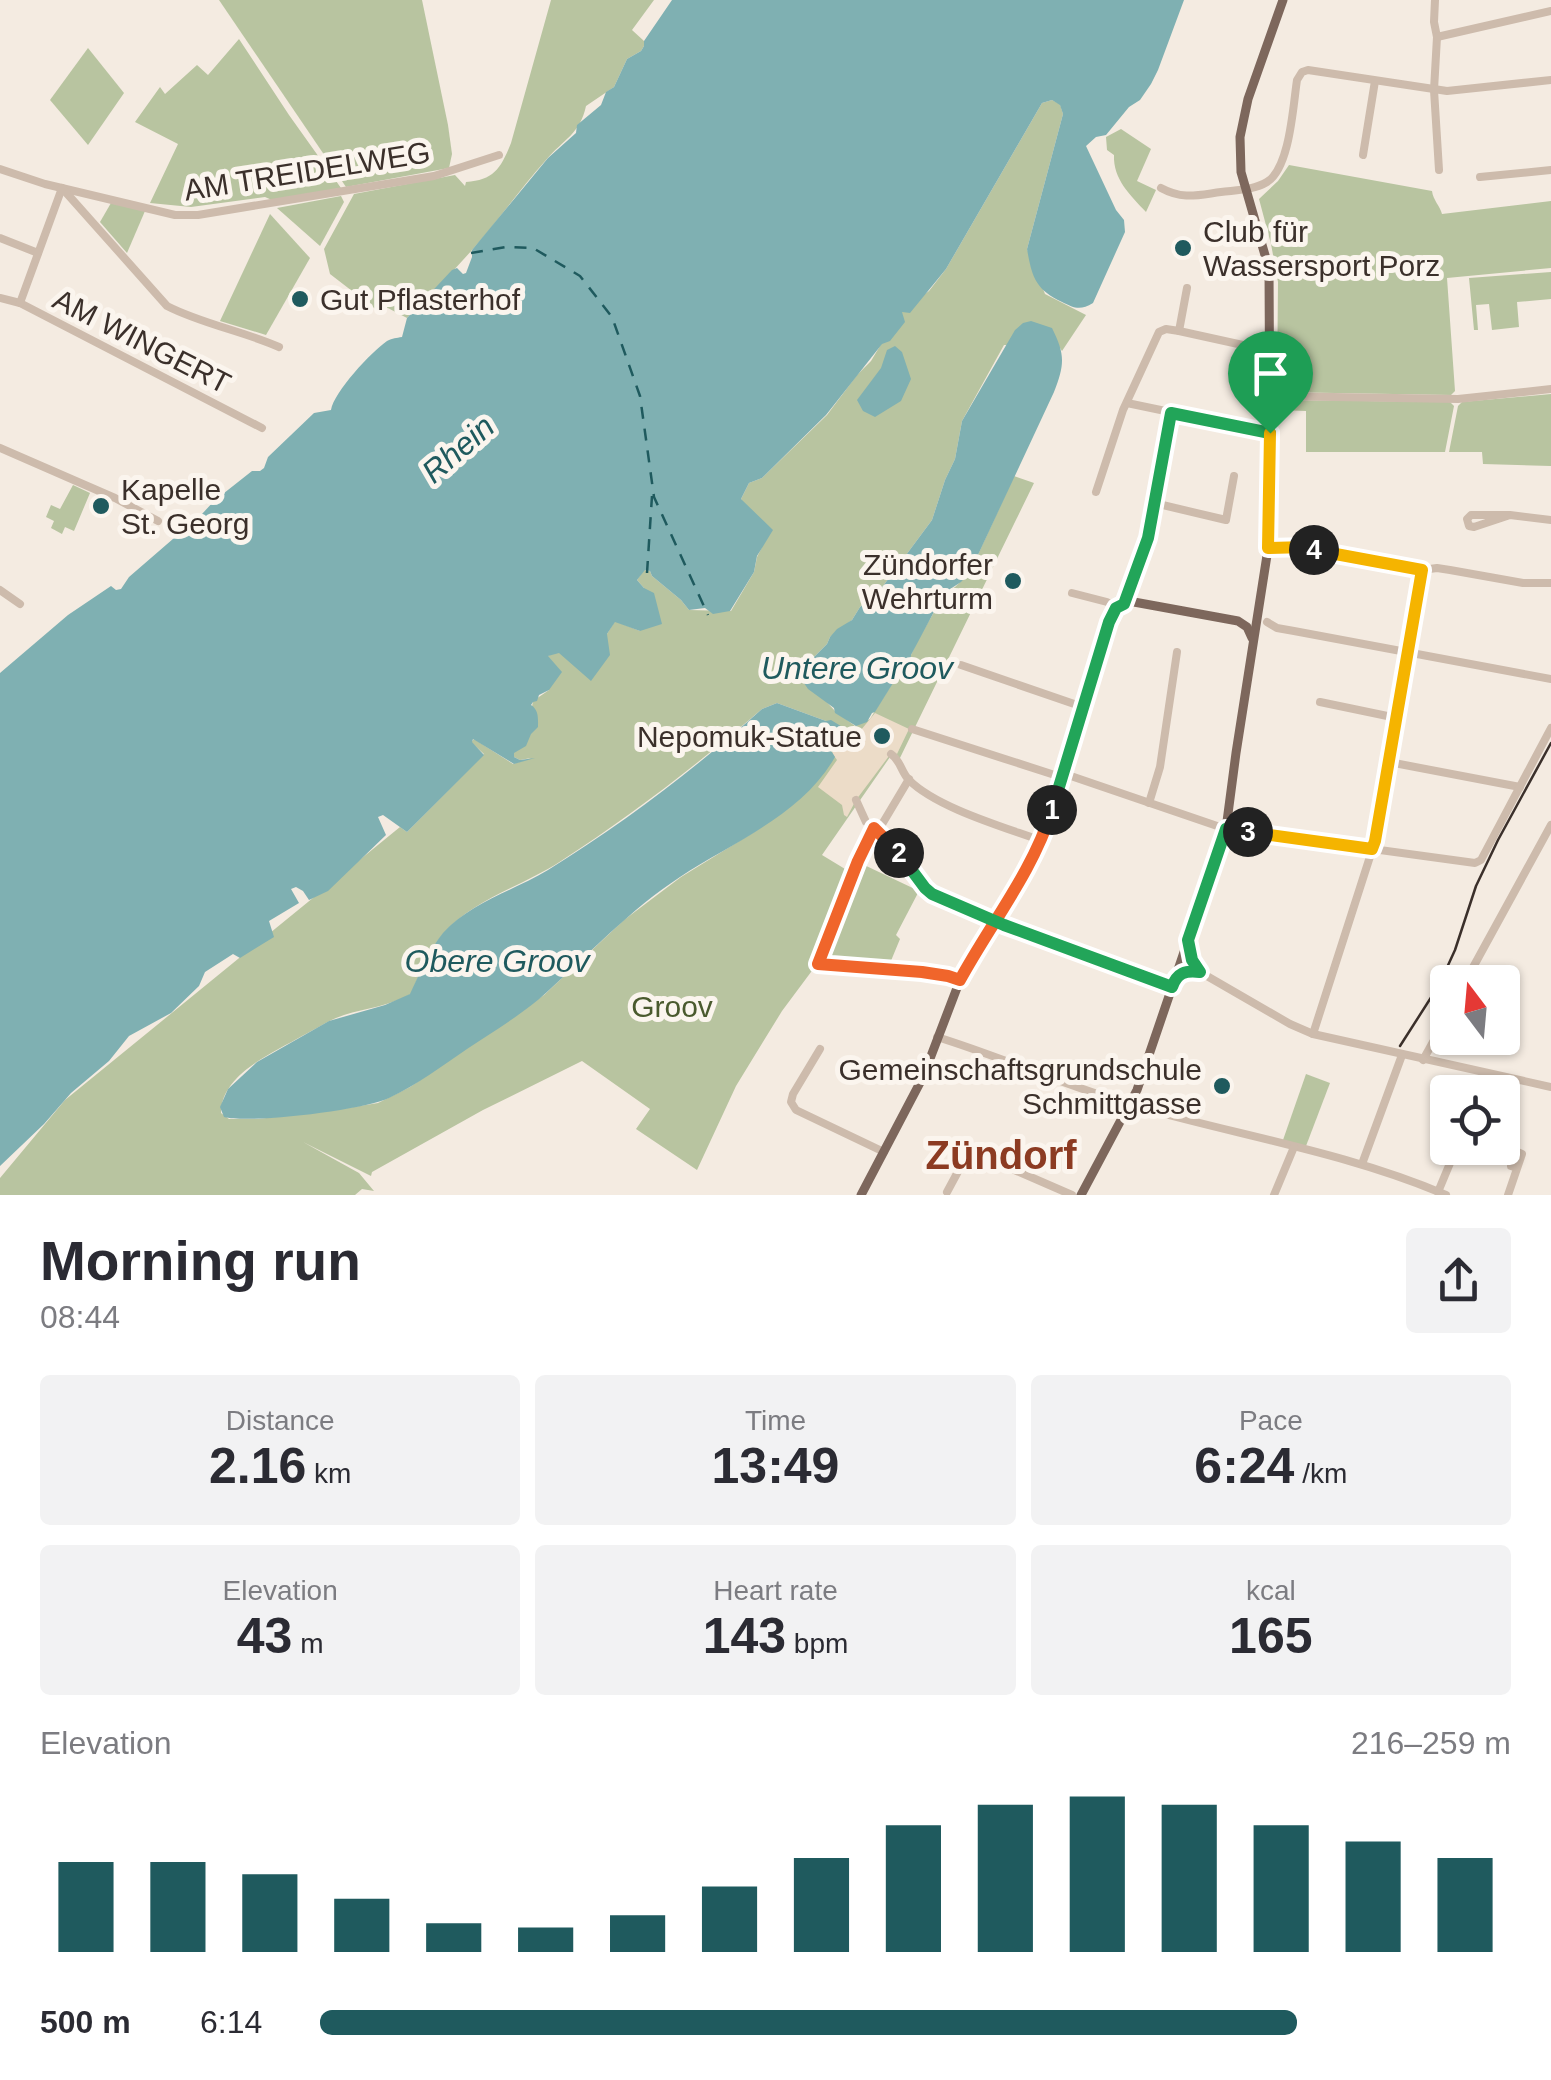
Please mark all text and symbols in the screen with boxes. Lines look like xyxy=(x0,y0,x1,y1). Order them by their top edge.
street label: AM TREIDELWEG xyxy=(181,135,433,207)
place label: Club für Wassersport Porz xyxy=(1203,215,1440,282)
marker: Club für Wassersport Porz xyxy=(1172,237,1194,259)
street label: AM WINGERT xyxy=(48,282,236,400)
place label: Gut Pflasterhof xyxy=(320,283,521,316)
marker: Gut Pflasterhof xyxy=(289,288,311,310)
pin xyxy=(1228,331,1313,434)
icon: arrive xyxy=(1243,346,1298,401)
water label: Rhein xyxy=(415,408,501,490)
place label: Kapelle St. Georg xyxy=(121,473,249,540)
marker: Kapelle St. Georg xyxy=(90,495,112,517)
pin: 4 xyxy=(1289,525,1339,575)
text: 4 xyxy=(1306,534,1322,565)
place label: Zündorfer Wehrturm xyxy=(862,548,993,615)
marker: Zündorfer Wehrturm xyxy=(1002,570,1024,592)
water label: Untere Groov xyxy=(761,650,955,686)
place label: Nepomuk-Statue xyxy=(637,720,862,753)
marker: Nepomuk-Statue xyxy=(871,725,893,747)
pin: 1 xyxy=(1027,785,1077,835)
text: 1 xyxy=(1044,794,1060,825)
pin: 3 xyxy=(1223,807,1273,857)
text: 3 xyxy=(1240,816,1256,847)
pin: 2 xyxy=(874,828,924,878)
text: 2 xyxy=(891,837,907,868)
water label: Obere Groov xyxy=(405,943,591,979)
north arrow xyxy=(1430,965,1520,1055)
map controls xyxy=(1430,965,1520,1165)
park label: Groov xyxy=(631,990,713,1023)
place label: Gemeinschaftsgrundschule Schmittgasse xyxy=(838,1053,1202,1120)
marker: Gemeinschaftsgrundschule Schmittgasse xyxy=(1211,1075,1233,1097)
button: locate xyxy=(1430,1075,1520,1165)
district label: Zündorf xyxy=(925,1133,1077,1177)
button: share xyxy=(1406,1228,1511,1333)
text: Morning run xyxy=(40,1230,361,1292)
text: 08:44 xyxy=(40,1299,120,1335)
text: Distance xyxy=(226,1405,335,1436)
text: Time xyxy=(745,1405,806,1436)
text: Pace xyxy=(1239,1405,1303,1436)
text: 2.16 xyxy=(209,1438,306,1494)
text: 13:49 xyxy=(712,1438,839,1494)
text: 6:24 xyxy=(1194,1438,1294,1494)
text: km xyxy=(306,1458,351,1489)
text: /km xyxy=(1294,1458,1347,1489)
text: Elevation xyxy=(223,1575,338,1606)
text: Heart rate xyxy=(713,1575,838,1606)
text: kcal xyxy=(1246,1575,1296,1606)
text: 43 xyxy=(237,1608,292,1664)
text: 143 xyxy=(703,1608,786,1664)
text: 165 xyxy=(1229,1608,1313,1664)
text: m xyxy=(292,1628,324,1659)
text: bpm xyxy=(786,1628,848,1659)
text: Elevation xyxy=(40,1725,172,1761)
text: 216–259 m xyxy=(1351,1725,1511,1761)
text: 500 m xyxy=(40,2004,131,2040)
text: 6:14 xyxy=(200,2004,262,2040)

